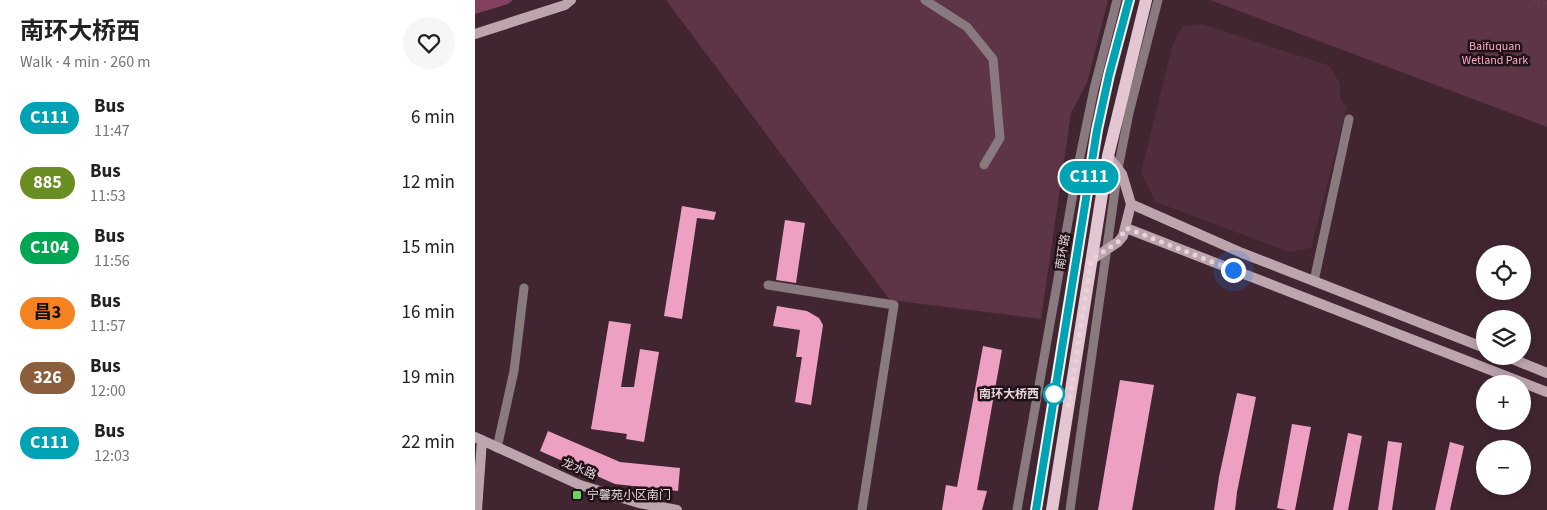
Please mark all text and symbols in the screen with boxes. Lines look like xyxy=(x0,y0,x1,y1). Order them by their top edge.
text: 南环大桥西 xyxy=(20,14,140,49)
button: heart xyxy=(403,17,455,69)
park label: Baifuquan Wetland Park xyxy=(1462,38,1528,69)
text: Walk · 4 min · 260 m xyxy=(20,51,151,73)
text: Bus xyxy=(94,93,125,120)
text: 6 min xyxy=(411,104,455,131)
text: C111 xyxy=(30,105,69,130)
text: 11:47 xyxy=(94,120,130,142)
text: Bus xyxy=(90,158,121,185)
line badge: C111 xyxy=(1054,161,1124,193)
text: C111 xyxy=(1070,164,1109,189)
text: 12 min xyxy=(401,169,455,196)
text: 885 xyxy=(33,170,62,195)
text: 11:53 xyxy=(90,185,126,207)
text: Bus xyxy=(94,223,125,250)
street label: 南环路 xyxy=(1052,233,1074,271)
text: 15 min xyxy=(401,234,455,261)
text: C104 xyxy=(30,235,69,260)
map controls xyxy=(1476,245,1531,495)
button: locate xyxy=(1476,245,1531,300)
text: 11:56 xyxy=(94,250,130,272)
your location xyxy=(1221,258,1246,283)
text: Bus xyxy=(90,288,121,315)
text: 16 min xyxy=(401,299,455,326)
text: 昌3 xyxy=(34,300,61,325)
button: layers xyxy=(1476,310,1531,365)
text: 11:57 xyxy=(90,315,126,337)
text: Bus xyxy=(90,353,121,380)
text: 19 min xyxy=(401,364,455,391)
text: 326 xyxy=(33,365,62,390)
button: + xyxy=(1476,375,1531,430)
text: 12:00 xyxy=(90,380,126,402)
marker: 南环大桥西 xyxy=(1043,383,1065,405)
place label: 南环大桥西 xyxy=(979,386,1039,403)
text: Bus xyxy=(94,418,125,445)
text: 22 min xyxy=(401,429,455,456)
text: C111 xyxy=(30,430,69,455)
button: − xyxy=(1476,440,1531,495)
text: 12:03 xyxy=(94,445,130,467)
street label: 龙水路 xyxy=(559,454,599,484)
place label: 宁馨苑小区南门 xyxy=(587,487,671,504)
marker: 宁馨苑小区南门 xyxy=(571,489,583,501)

